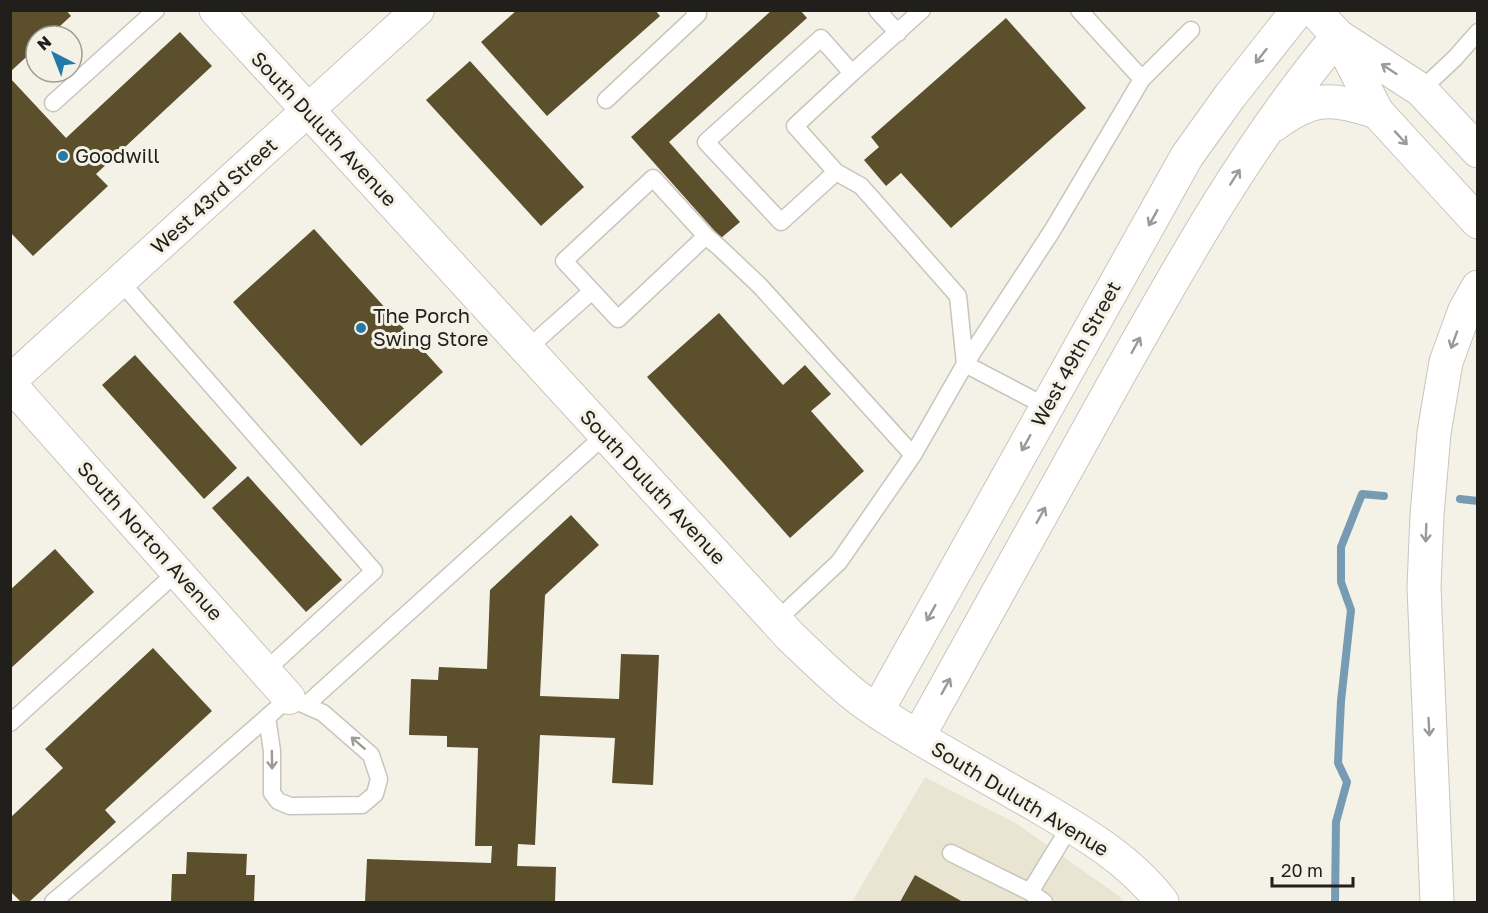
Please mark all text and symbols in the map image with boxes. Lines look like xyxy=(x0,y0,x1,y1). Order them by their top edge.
north arrow xyxy=(24,24,84,84)
text: N xyxy=(33,31,55,54)
street label: South Duluth Avenue xyxy=(247,46,403,211)
one-way arrow xyxy=(1255,48,1268,64)
one-way arrow xyxy=(1381,63,1398,75)
one-way arrow xyxy=(1394,131,1408,146)
street label: West 43rd Street xyxy=(145,132,281,258)
place label: Goodwill xyxy=(75,143,160,167)
marker: Goodwill xyxy=(56,149,70,163)
one-way arrow xyxy=(1229,169,1241,186)
one-way arrow xyxy=(1146,209,1158,226)
street label: West 49th Street xyxy=(1025,277,1125,430)
place label: The Porch Swing Store xyxy=(373,303,488,350)
marker: The Porch Swing Store xyxy=(354,321,368,335)
one-way arrow xyxy=(1448,331,1459,349)
one-way arrow xyxy=(1130,337,1142,354)
street label: South Duluth Avenue xyxy=(576,404,732,569)
one-way arrow xyxy=(1020,434,1032,451)
street label: South Norton Avenue xyxy=(73,456,228,625)
one-way arrow xyxy=(1036,507,1047,525)
one-way arrow xyxy=(1420,522,1432,542)
one-way arrow xyxy=(925,604,937,621)
one-way arrow xyxy=(940,678,952,695)
one-way arrow xyxy=(1424,717,1435,737)
one-way arrow xyxy=(351,736,366,750)
street label: South Duluth Avenue xyxy=(927,736,1114,861)
one-way arrow xyxy=(266,749,278,769)
scale bar xyxy=(1272,850,1353,888)
text: 20 m xyxy=(1281,859,1323,881)

